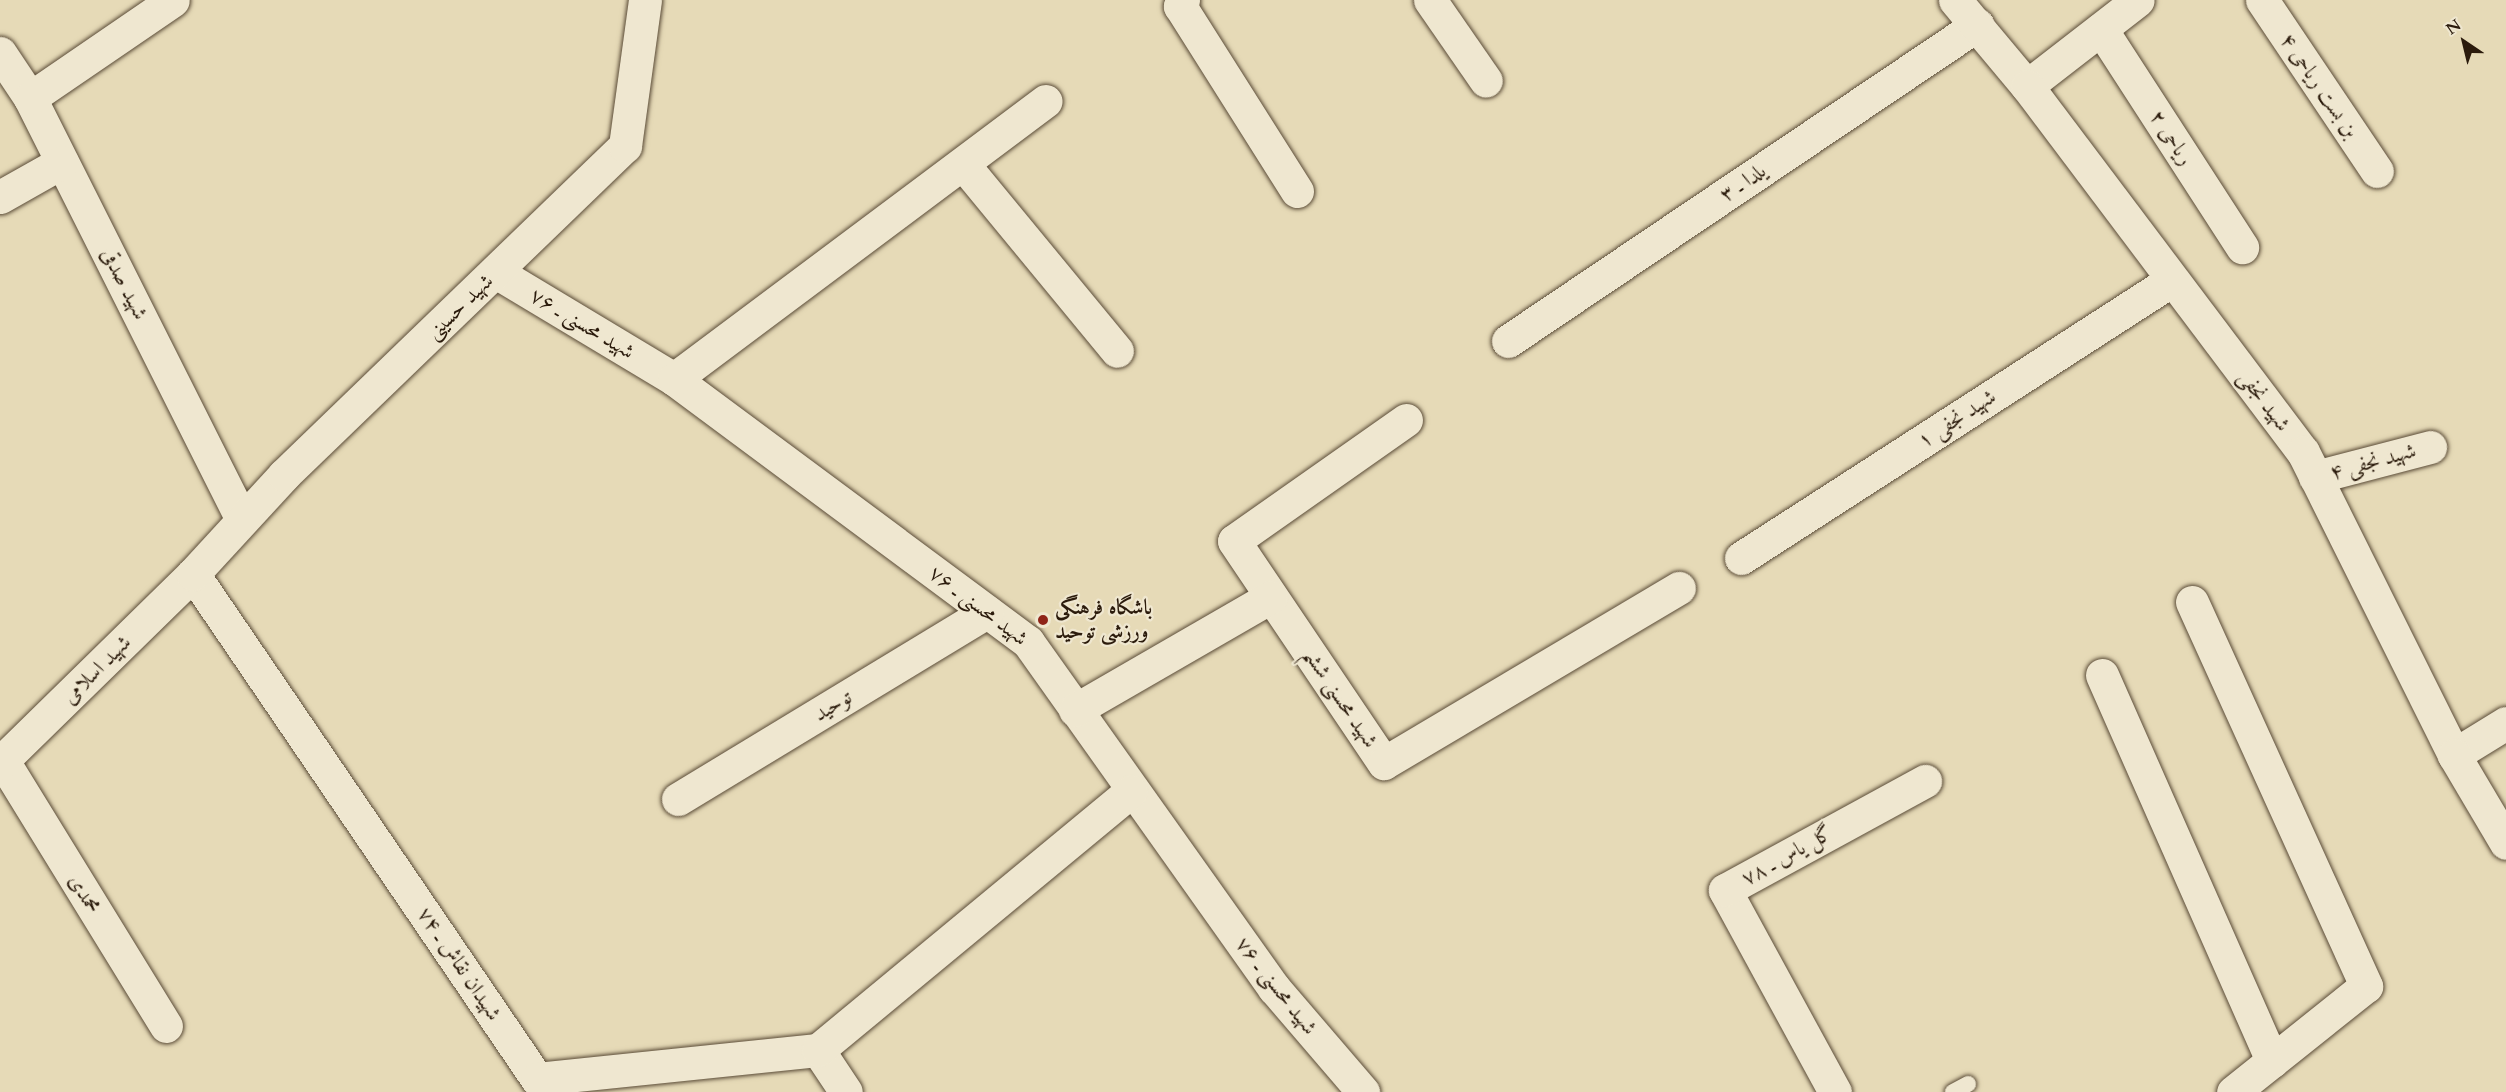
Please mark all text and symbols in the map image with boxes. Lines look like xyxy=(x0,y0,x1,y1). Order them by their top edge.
north arrow xyxy=(2434,12,2494,72)
text: N xyxy=(2442,14,2466,40)
street label: بن بست ریاحی ۴ xyxy=(2275,29,2363,143)
street label: ریاحی ۲ xyxy=(2144,106,2198,170)
street label: یلدا ـ ۳ xyxy=(1715,159,1771,207)
street label: شهید صدقی xyxy=(95,244,153,324)
street label: شهید حسینی xyxy=(421,269,499,345)
street label: شهید محسنی ـ ۷۶ xyxy=(525,283,639,365)
street label: شهید نجفی xyxy=(2233,365,2295,437)
street label: شهید نجفی ۱ xyxy=(1913,384,2001,454)
street label: شهید نجفی ۴ xyxy=(2327,438,2419,486)
street label: شهید محسنی ـ ۷۶ xyxy=(924,561,1032,651)
place label: باشگاه فرهنگی ورزشی توحید xyxy=(1055,595,1152,645)
marker: باشگاه فرهنگی ورزشی توحید xyxy=(1036,613,1050,627)
street label: شهید اسلامی xyxy=(57,630,137,710)
street label: شهید محسنی ششم xyxy=(1297,643,1383,753)
street label: توحید xyxy=(809,685,857,727)
street label: گل یاس ـ ۷۸ xyxy=(1737,821,1837,891)
street label: محمدی xyxy=(62,870,106,918)
street label: شهیدان نقاش ـ ۷۴ xyxy=(412,902,506,1026)
street label: شهید محسنی ـ ۷۶ xyxy=(1230,932,1322,1040)

